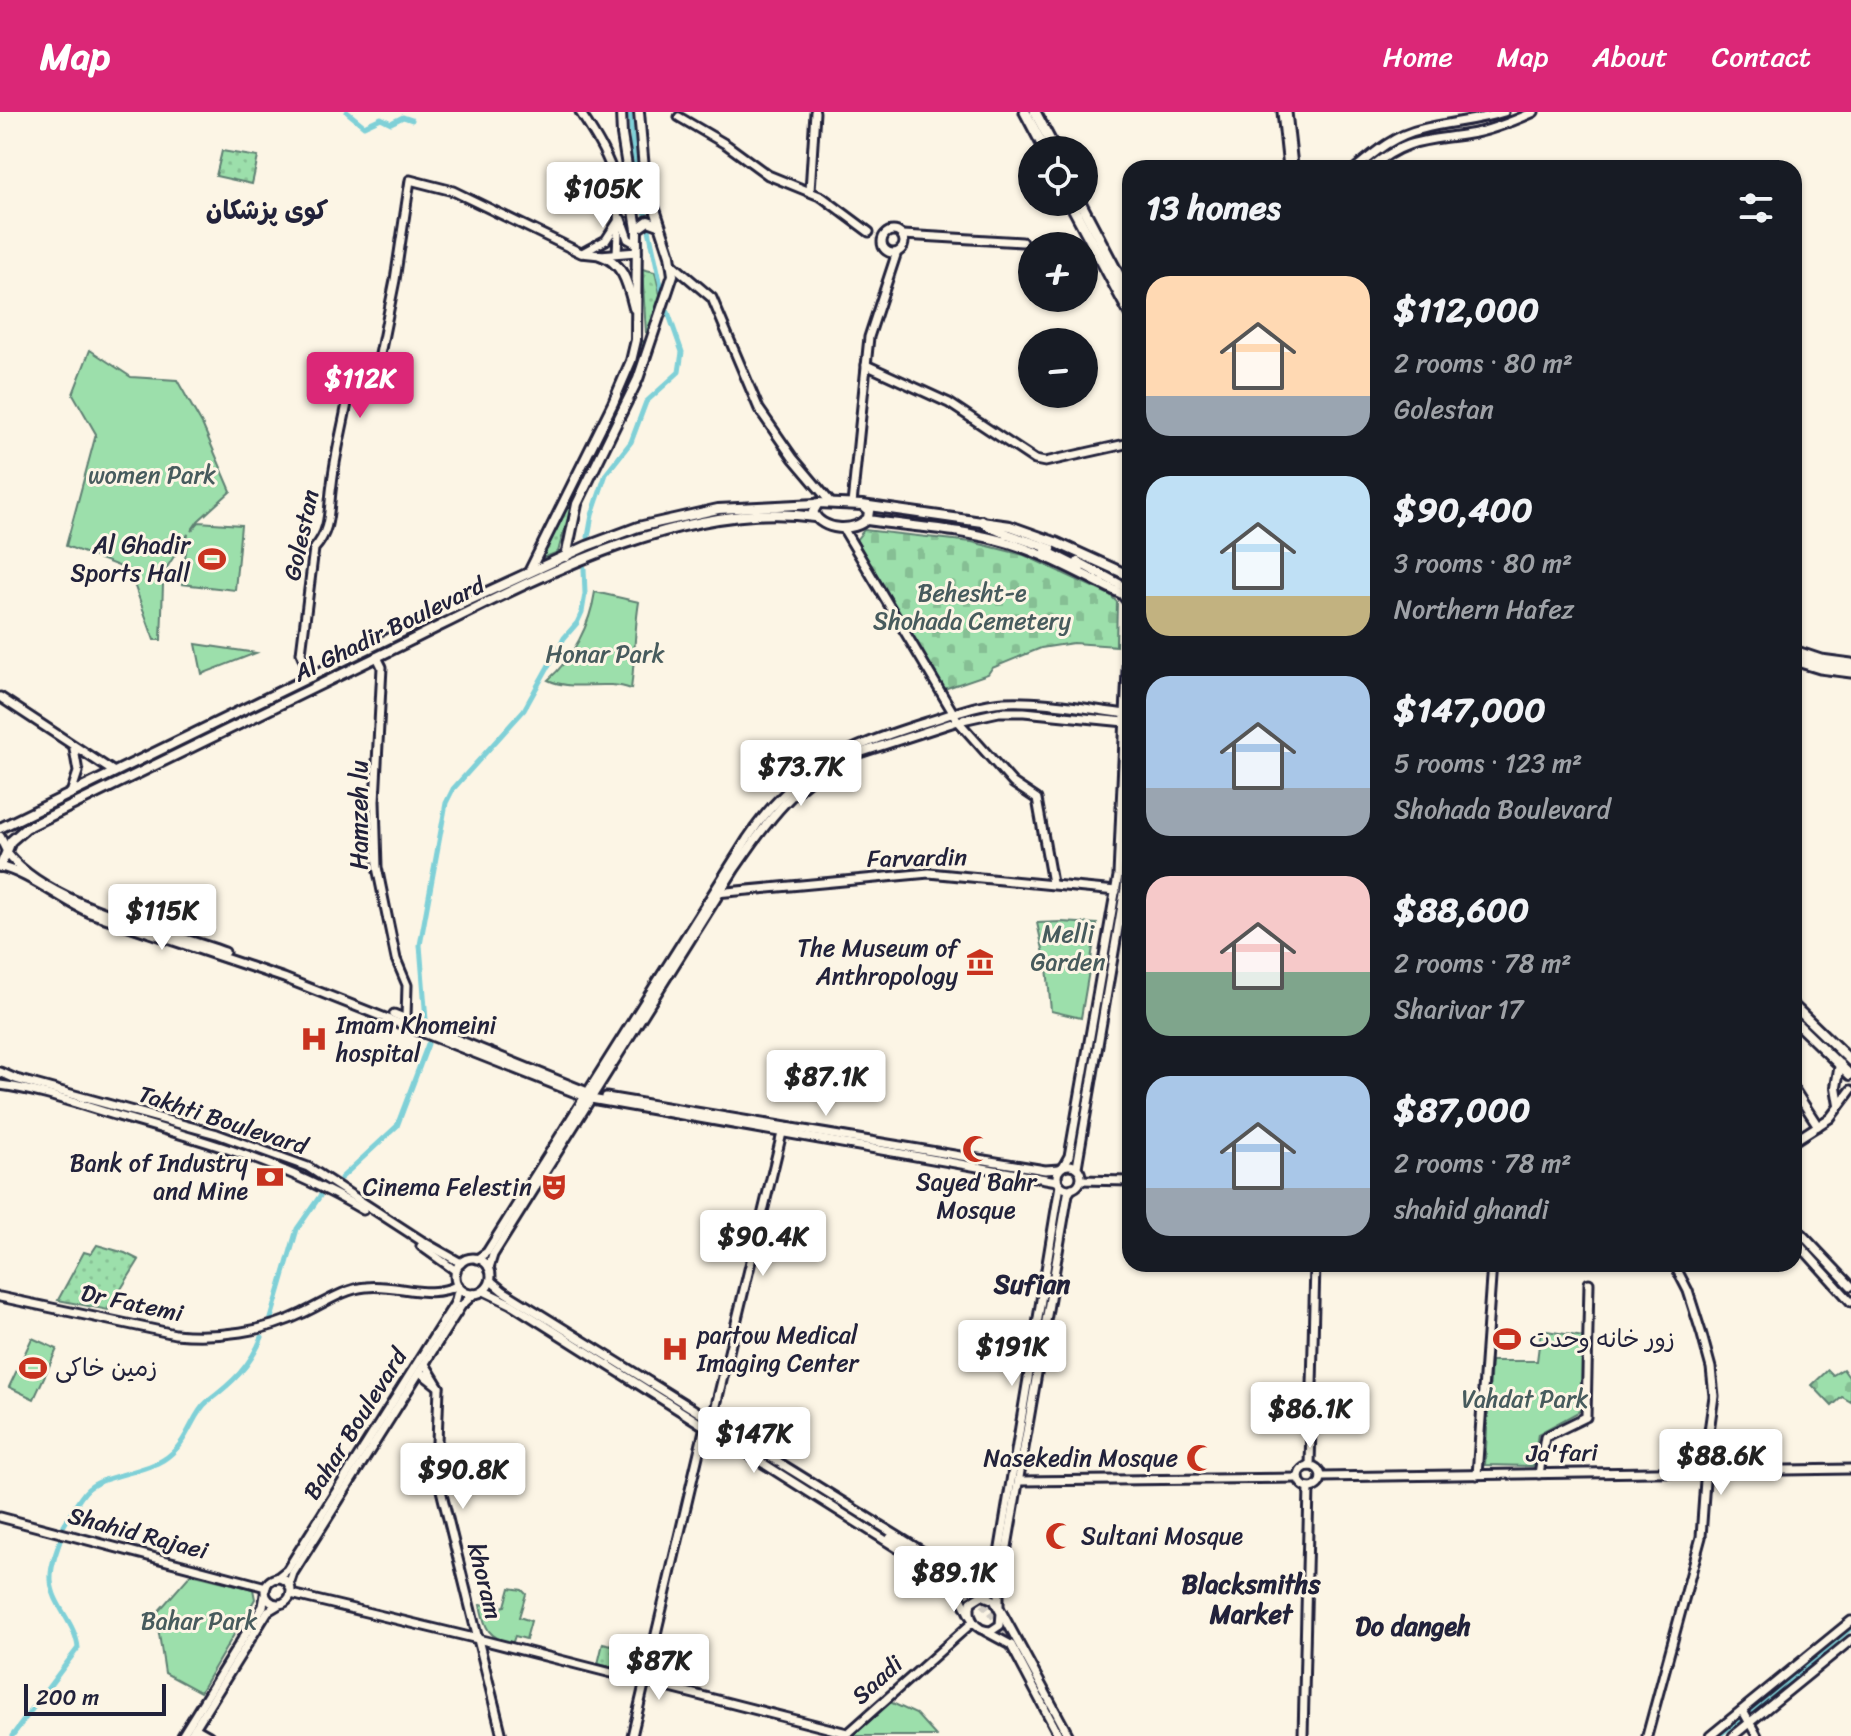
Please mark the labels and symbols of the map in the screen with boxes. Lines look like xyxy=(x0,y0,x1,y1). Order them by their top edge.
pin: $105K xyxy=(547,162,659,230)
district label: کوی پزشکان xyxy=(206,187,329,233)
pin: $112K xyxy=(304,352,416,420)
park label: women Park xyxy=(88,454,216,496)
street label: Golestan xyxy=(271,486,331,584)
place label: Al Ghadir Sports Hall xyxy=(71,524,192,594)
sports icon: Al Ghadir Sports Hall xyxy=(197,544,227,574)
street label: Al Ghadir Boulevard xyxy=(285,564,493,694)
park label: Behesht-e Shohada Cemetery xyxy=(873,572,1071,642)
park label: Honar Park xyxy=(546,633,665,675)
pin: $73.7K xyxy=(736,740,866,808)
street label: Hamzeh lu xyxy=(338,760,380,870)
street label: Farvardin xyxy=(867,836,968,880)
pin: $115K xyxy=(106,884,218,952)
park label: Melli Garden xyxy=(1031,913,1105,983)
place label: The Museum of Anthropology xyxy=(797,927,961,997)
museum icon: The Museum of Anthropology xyxy=(965,947,995,977)
place label: Imam Khomeini hospital xyxy=(335,1004,498,1074)
hospital icon: Imam Khomeini hospital xyxy=(299,1024,329,1054)
pin: $87.1K xyxy=(761,1050,891,1118)
street label: Takhti Boulevard xyxy=(133,1073,315,1168)
mosque icon: Sayed Bahr Mosque xyxy=(961,1134,991,1164)
place label: Bank of Industry and Mine xyxy=(70,1142,249,1212)
place label: Sayed Bahr Mosque xyxy=(916,1161,1038,1231)
bank icon: Bank of Industry and Mine xyxy=(255,1162,285,1192)
place label: Cinema Felestin xyxy=(363,1166,532,1208)
theatre icon: Cinema Felestin xyxy=(539,1172,569,1202)
pin: $90.4K xyxy=(698,1210,828,1278)
district label: Sufian xyxy=(993,1261,1070,1307)
street label: Dr Fatemi xyxy=(77,1272,187,1334)
place label: partow Medical Imaging Center xyxy=(696,1314,861,1384)
place label: زور خانه وحدت xyxy=(1529,1318,1675,1360)
pin: $191K xyxy=(956,1320,1068,1388)
sports icon: زور خانه وحدت xyxy=(1492,1324,1522,1354)
hospital icon: partow Medical Imaging Center xyxy=(660,1334,690,1364)
street label: Bahar Boulevard xyxy=(291,1338,419,1508)
place label: زمین خاکی xyxy=(55,1347,157,1389)
sports icon: زمین خاکی xyxy=(18,1353,48,1383)
park label: Vahdat Park xyxy=(1461,1378,1589,1420)
pin: $86.1K xyxy=(1245,1382,1375,1450)
pin: $147K xyxy=(698,1407,810,1475)
pin: $88.6K xyxy=(1656,1429,1786,1497)
street label: Ja'fari xyxy=(1525,1431,1598,1475)
place label: Nasekedin Mosque xyxy=(983,1437,1178,1479)
pin: $90.8K xyxy=(398,1443,528,1511)
mosque icon: Nasekedin Mosque xyxy=(1185,1443,1215,1473)
street label: Shahid Rajaei xyxy=(63,1494,213,1572)
place label: Sultani Mosque xyxy=(1081,1515,1244,1557)
mosque icon: Sultani Mosque xyxy=(1044,1521,1074,1551)
street label: khoram xyxy=(455,1538,515,1624)
pin: $89.1K xyxy=(889,1546,1019,1614)
district label: Blacksmiths Market xyxy=(1182,1561,1321,1637)
park label: Bahar Park xyxy=(141,1600,258,1642)
district label: Do dangeh xyxy=(1355,1603,1471,1649)
pin: $87K xyxy=(612,1634,706,1702)
street label: Saadi xyxy=(841,1645,913,1715)
scale bar xyxy=(24,1680,166,1716)

